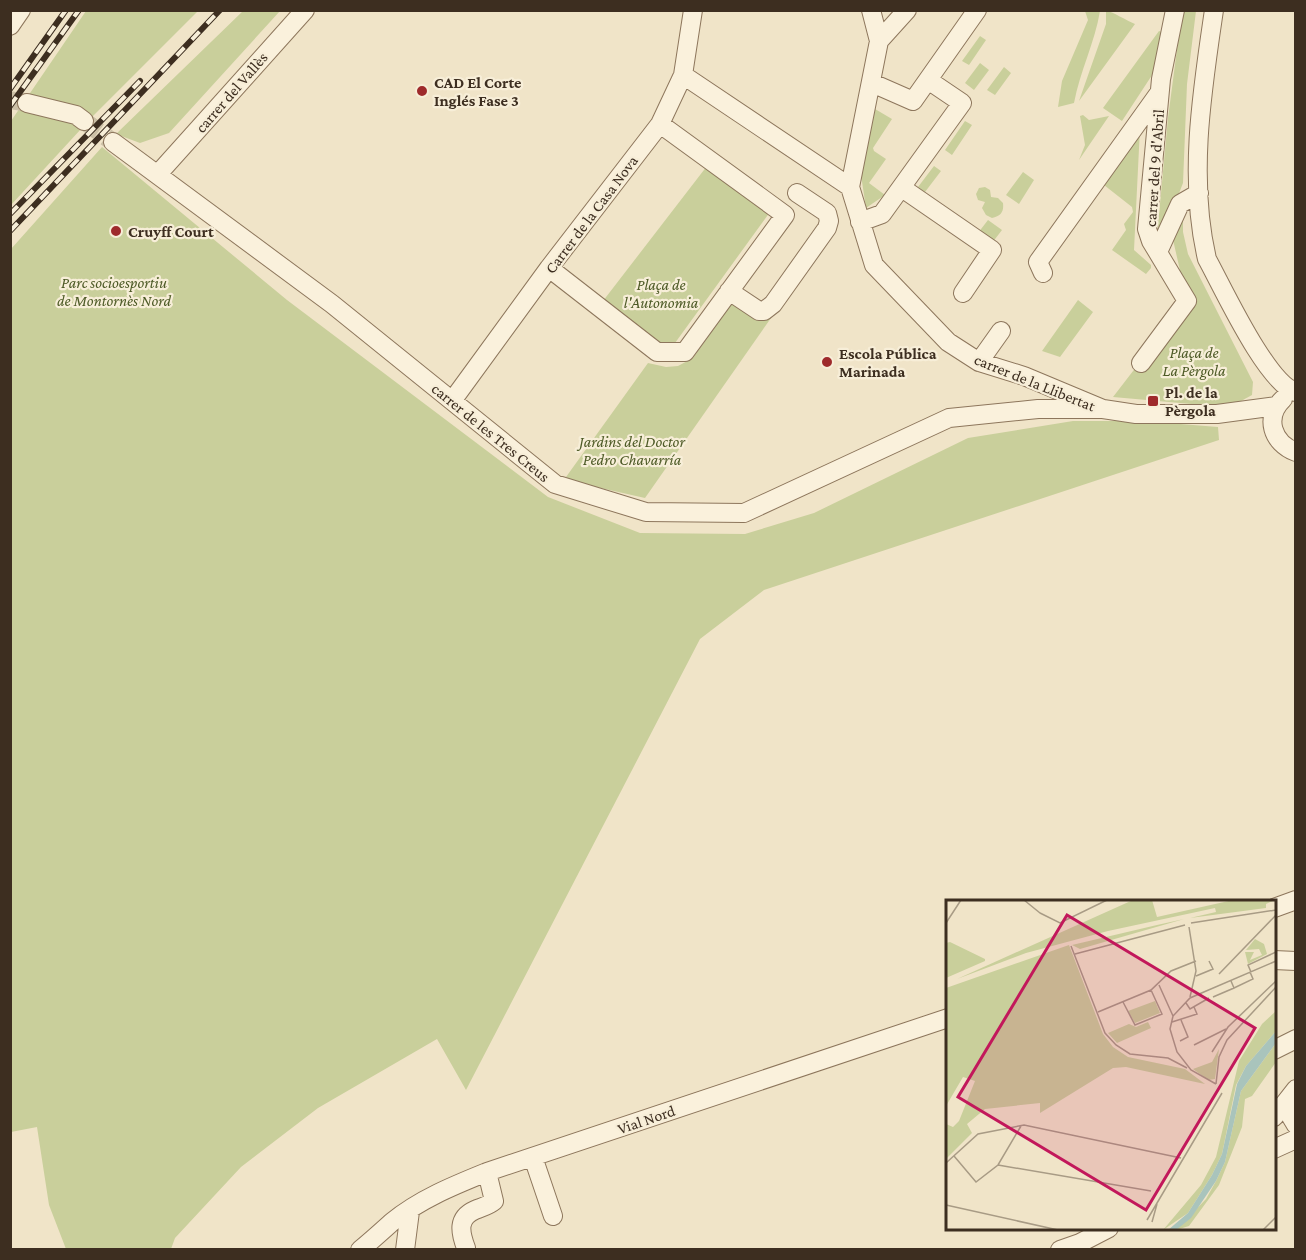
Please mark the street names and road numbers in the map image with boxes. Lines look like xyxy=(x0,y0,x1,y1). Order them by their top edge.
street label: carrer del Vallès xyxy=(192,49,271,136)
street label: carrer del 9 d'Abril xyxy=(1142,109,1167,227)
street label: Carrer de la Casa Nova xyxy=(542,152,642,277)
street label: carrer de la Llibertat xyxy=(972,350,1098,415)
street label: carrer de les Tres Creus xyxy=(428,380,553,485)
street label: Vial Nord xyxy=(615,1102,678,1137)

